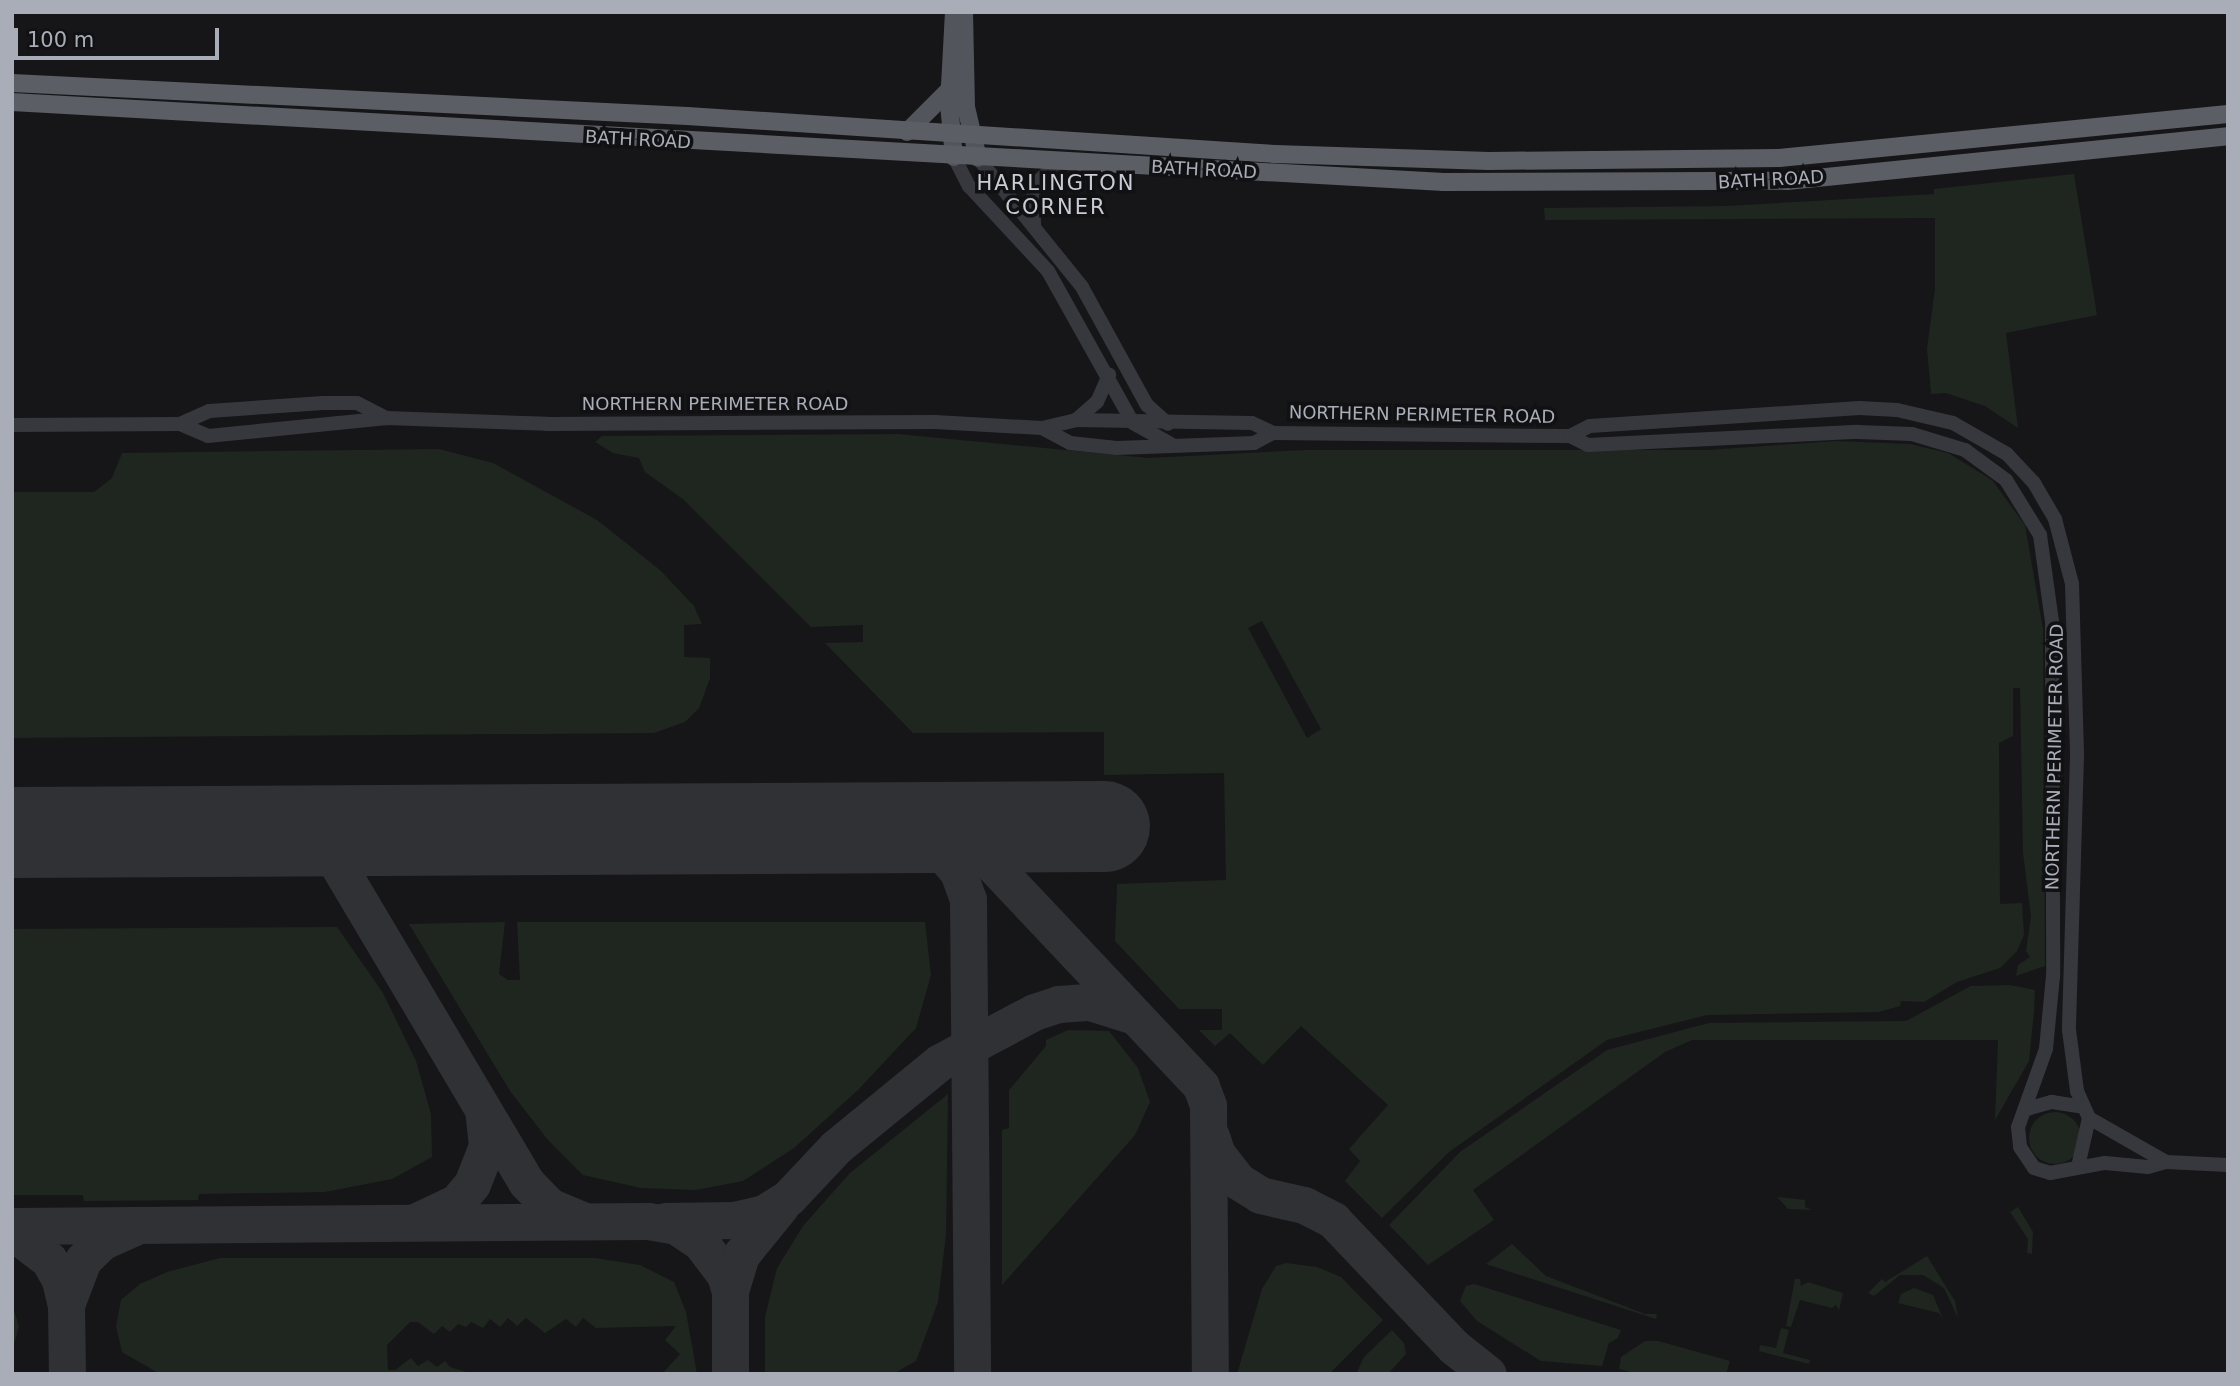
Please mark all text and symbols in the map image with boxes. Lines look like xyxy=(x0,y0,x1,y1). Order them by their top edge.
scale bar xyxy=(18,14,222,58)
text: 100 m xyxy=(27,28,94,52)
street label: BATH ROAD xyxy=(584,126,692,154)
street label: BATH ROAD xyxy=(1150,156,1258,184)
street label: BATH ROAD xyxy=(1717,166,1825,194)
district label: HARLINGTON CORNER xyxy=(978,170,1134,220)
street label: NORTHERN PERIMETER ROAD xyxy=(582,393,848,415)
street label: NORTHERN PERIMETER ROAD xyxy=(1289,402,1555,428)
street label: NORTHERN PERIMETER ROAD xyxy=(2042,624,2068,890)

